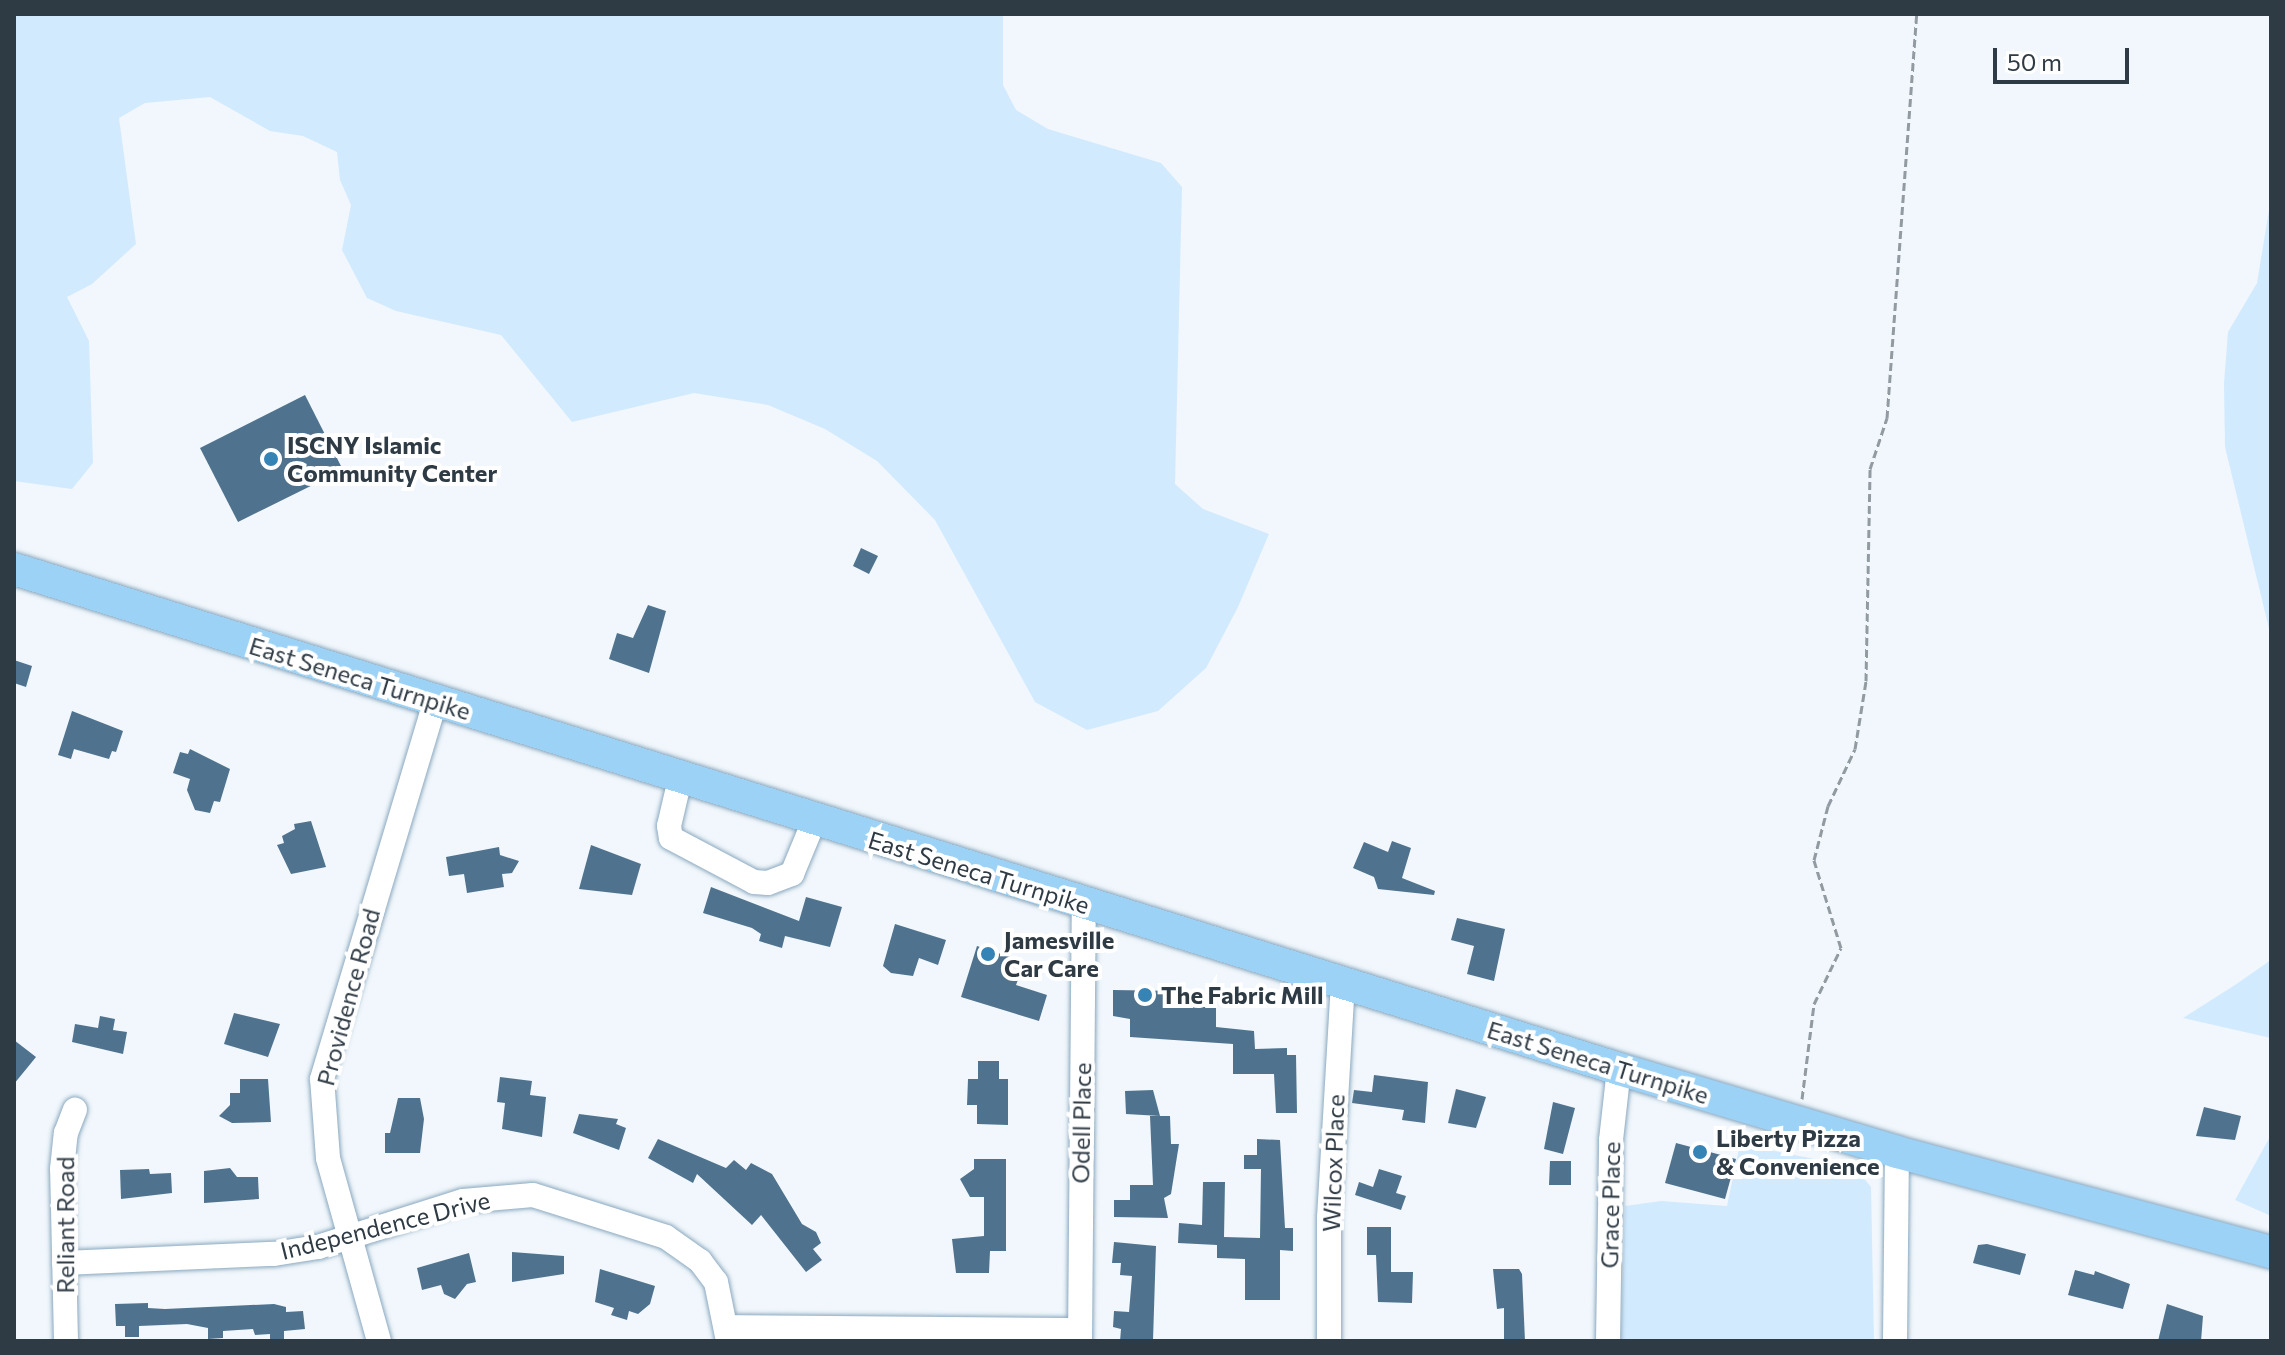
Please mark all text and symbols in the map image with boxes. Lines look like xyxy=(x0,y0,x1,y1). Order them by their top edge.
scale bar xyxy=(1997,32,2133,82)
text: 50 m xyxy=(2007,47,2062,76)
place label: ISCNY Islamic Community Center xyxy=(287,431,497,487)
marker: ISCNY Islamic Community Center xyxy=(262,450,280,468)
street label: East Seneca Turnpike xyxy=(246,631,474,725)
street label: East Seneca Turnpike xyxy=(865,825,1093,919)
street label: Providence Road xyxy=(311,905,385,1089)
place label: Jamesville Car Care xyxy=(1004,926,1114,982)
marker: Jamesville Car Care xyxy=(979,945,997,963)
place label: The Fabric Mill xyxy=(1161,981,1324,1009)
marker: The Fabric Mill xyxy=(1136,986,1154,1004)
street label: East Seneca Turnpike xyxy=(1484,1015,1712,1109)
street label: Odell Place xyxy=(1066,1062,1096,1184)
street label: Wilcox Place xyxy=(1316,1094,1350,1232)
place label: Liberty Pizza & Convenience xyxy=(1716,1124,1880,1180)
street label: Grace Place xyxy=(1594,1141,1626,1269)
marker: Liberty Pizza & Convenience xyxy=(1691,1143,1709,1161)
street label: Reliant Road xyxy=(51,1156,79,1294)
street label: Independence Drive xyxy=(277,1185,493,1265)

